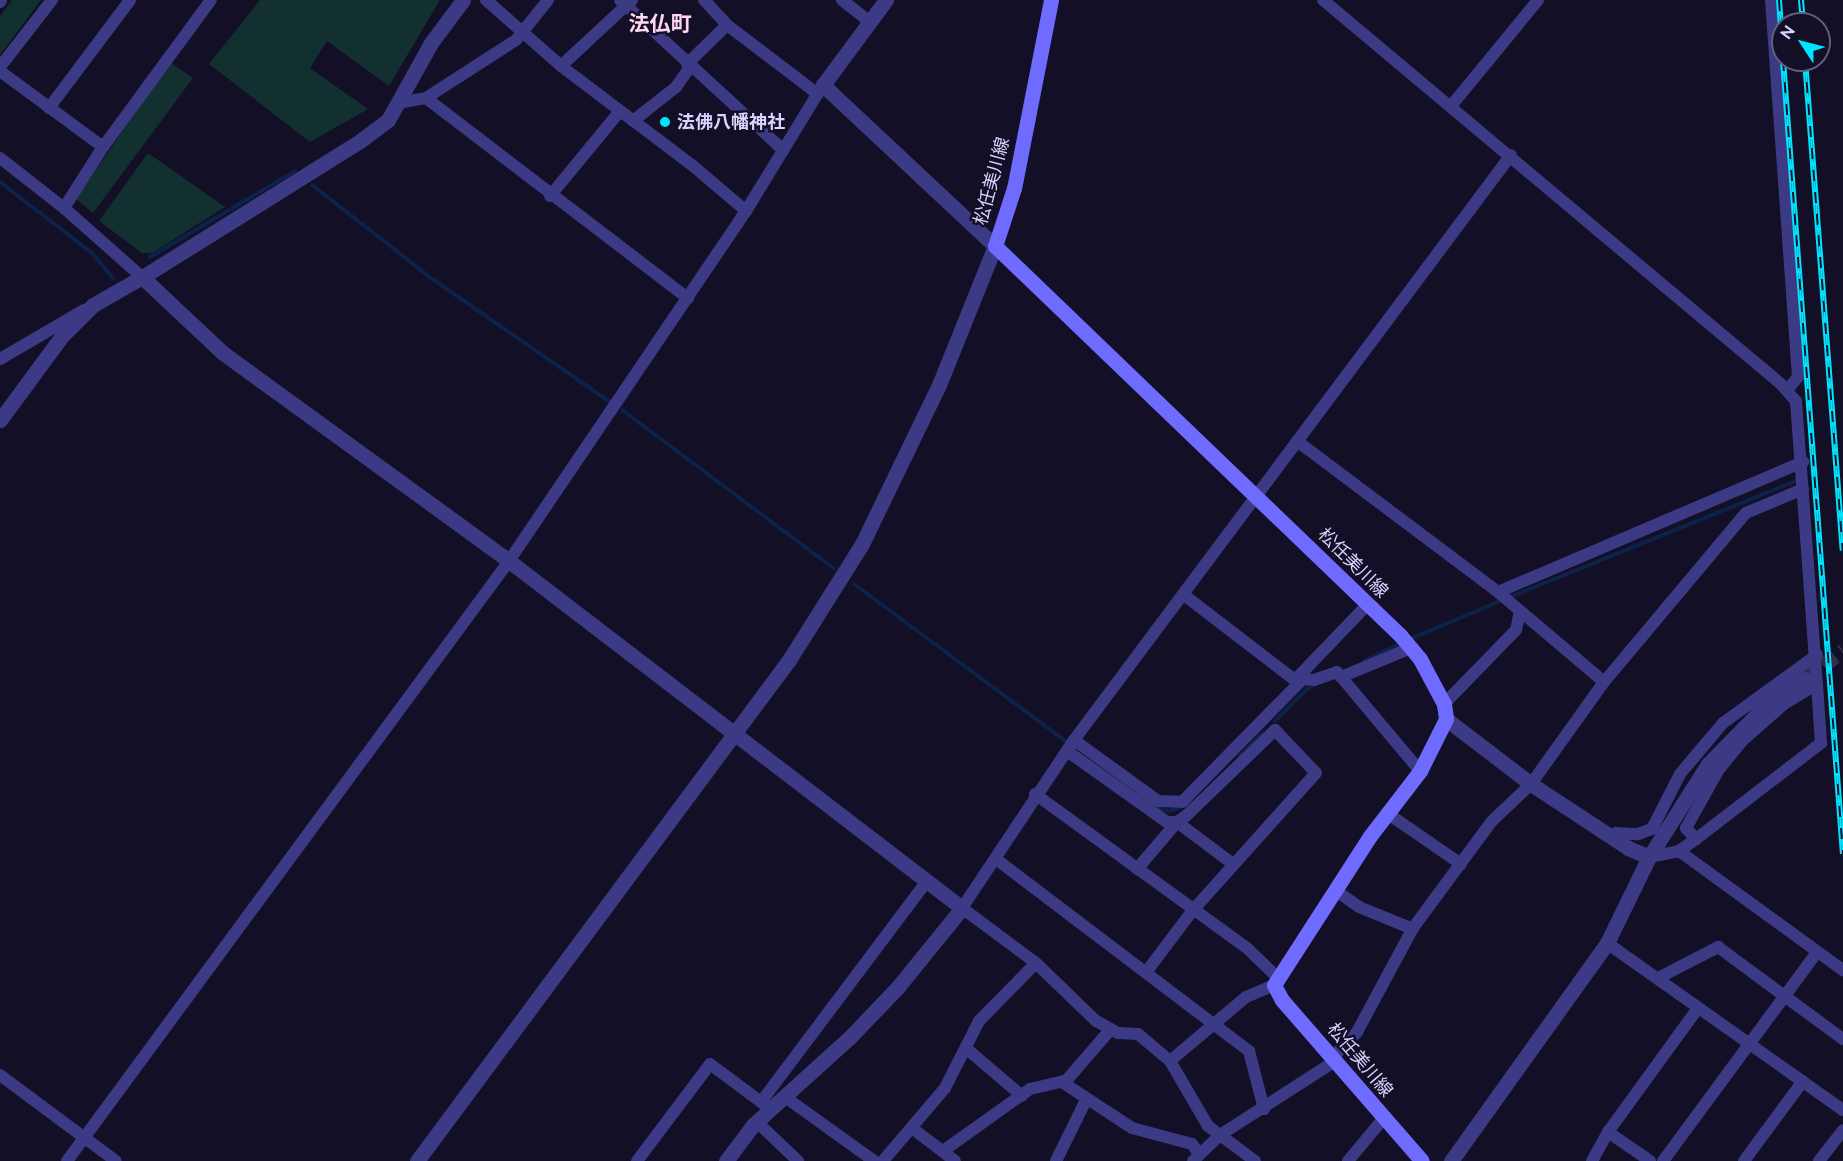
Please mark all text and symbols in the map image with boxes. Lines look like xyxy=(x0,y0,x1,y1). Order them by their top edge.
district label: 法仏町 xyxy=(629,11,691,37)
north arrow xyxy=(1771,12,1831,72)
text: N xyxy=(1776,22,1799,43)
place label: 法佛八幡神社 xyxy=(677,111,785,133)
marker: 法佛八幡神社 xyxy=(658,115,672,129)
street label: 松任美川線 xyxy=(970,135,1014,227)
street label: 松任美川線 xyxy=(1314,524,1392,602)
street label: 松任美川線 xyxy=(1323,1019,1397,1101)

